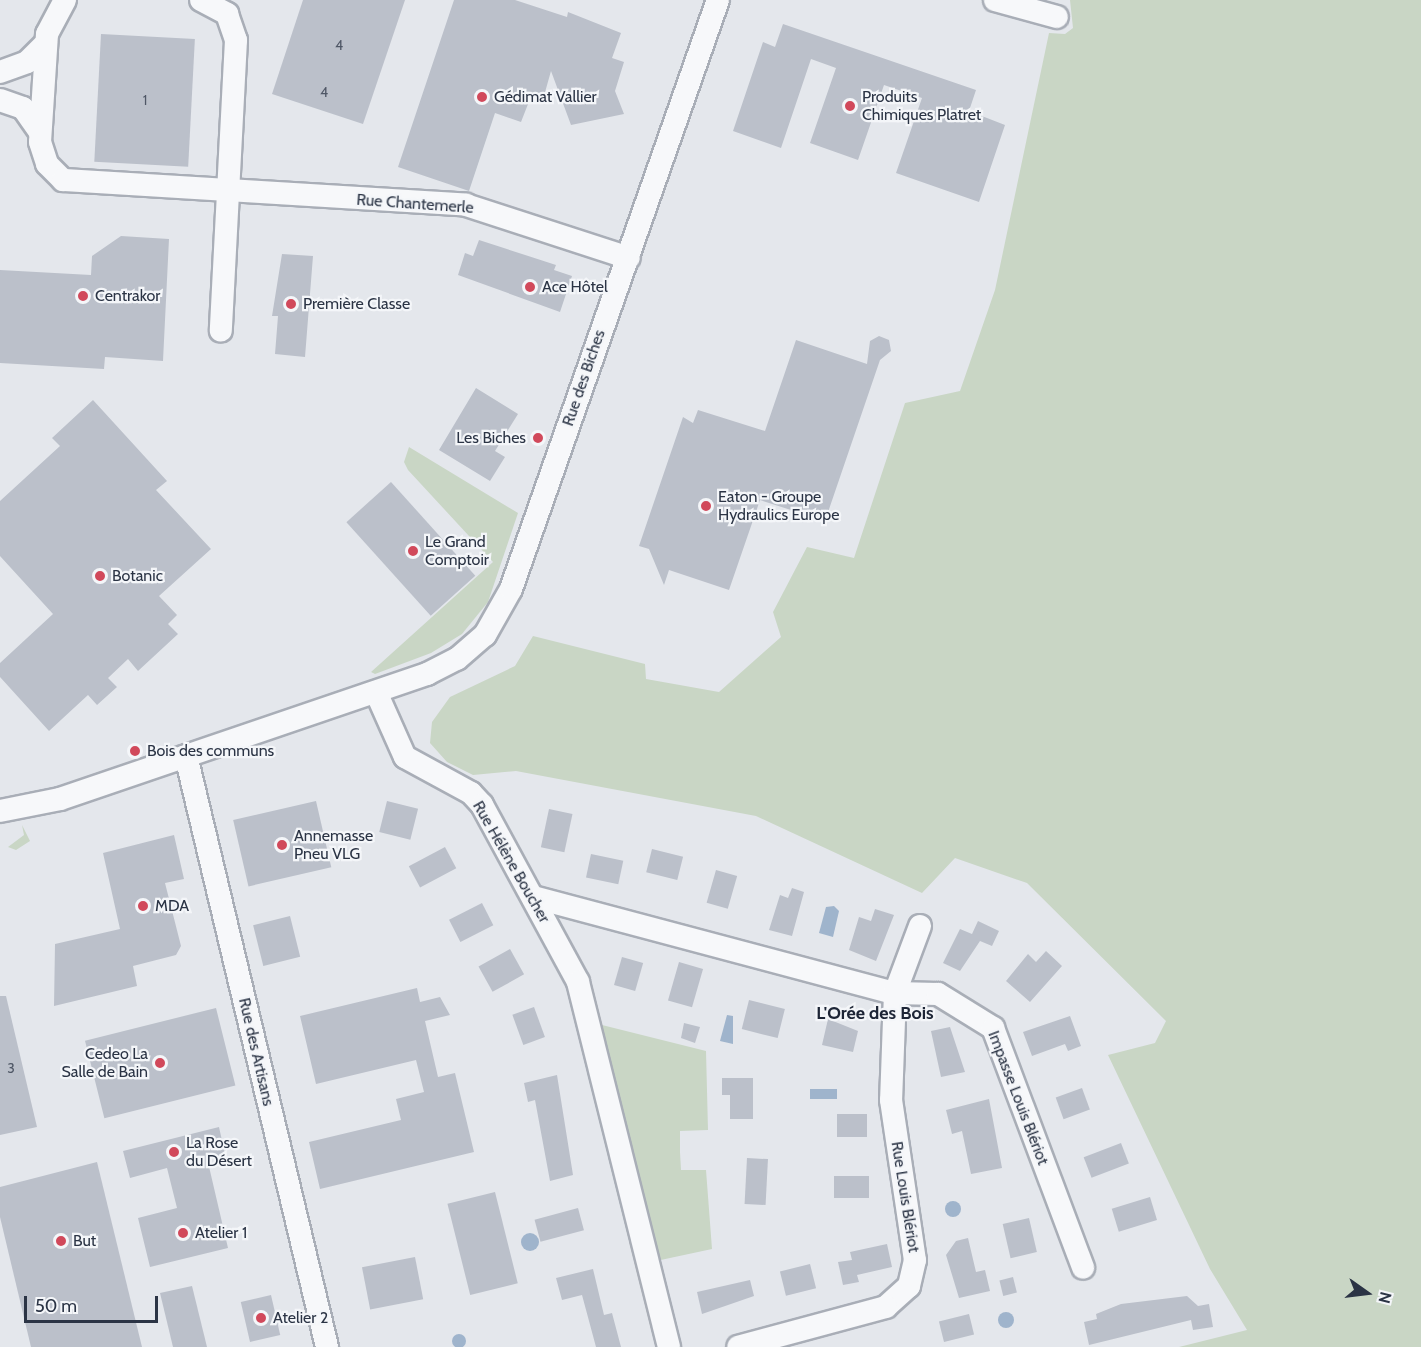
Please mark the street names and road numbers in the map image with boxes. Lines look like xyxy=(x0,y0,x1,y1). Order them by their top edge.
street label: Rue Chantemerle xyxy=(356,190,474,218)
street label: Rue des Biches xyxy=(559,327,609,429)
street label: Rue Hélène Boucher xyxy=(468,798,554,926)
street label: Rue des Artisans xyxy=(234,996,278,1108)
street label: Impasse Louis Blériot xyxy=(984,1028,1052,1168)
street label: Rue Louis Blériot xyxy=(887,1140,923,1254)

